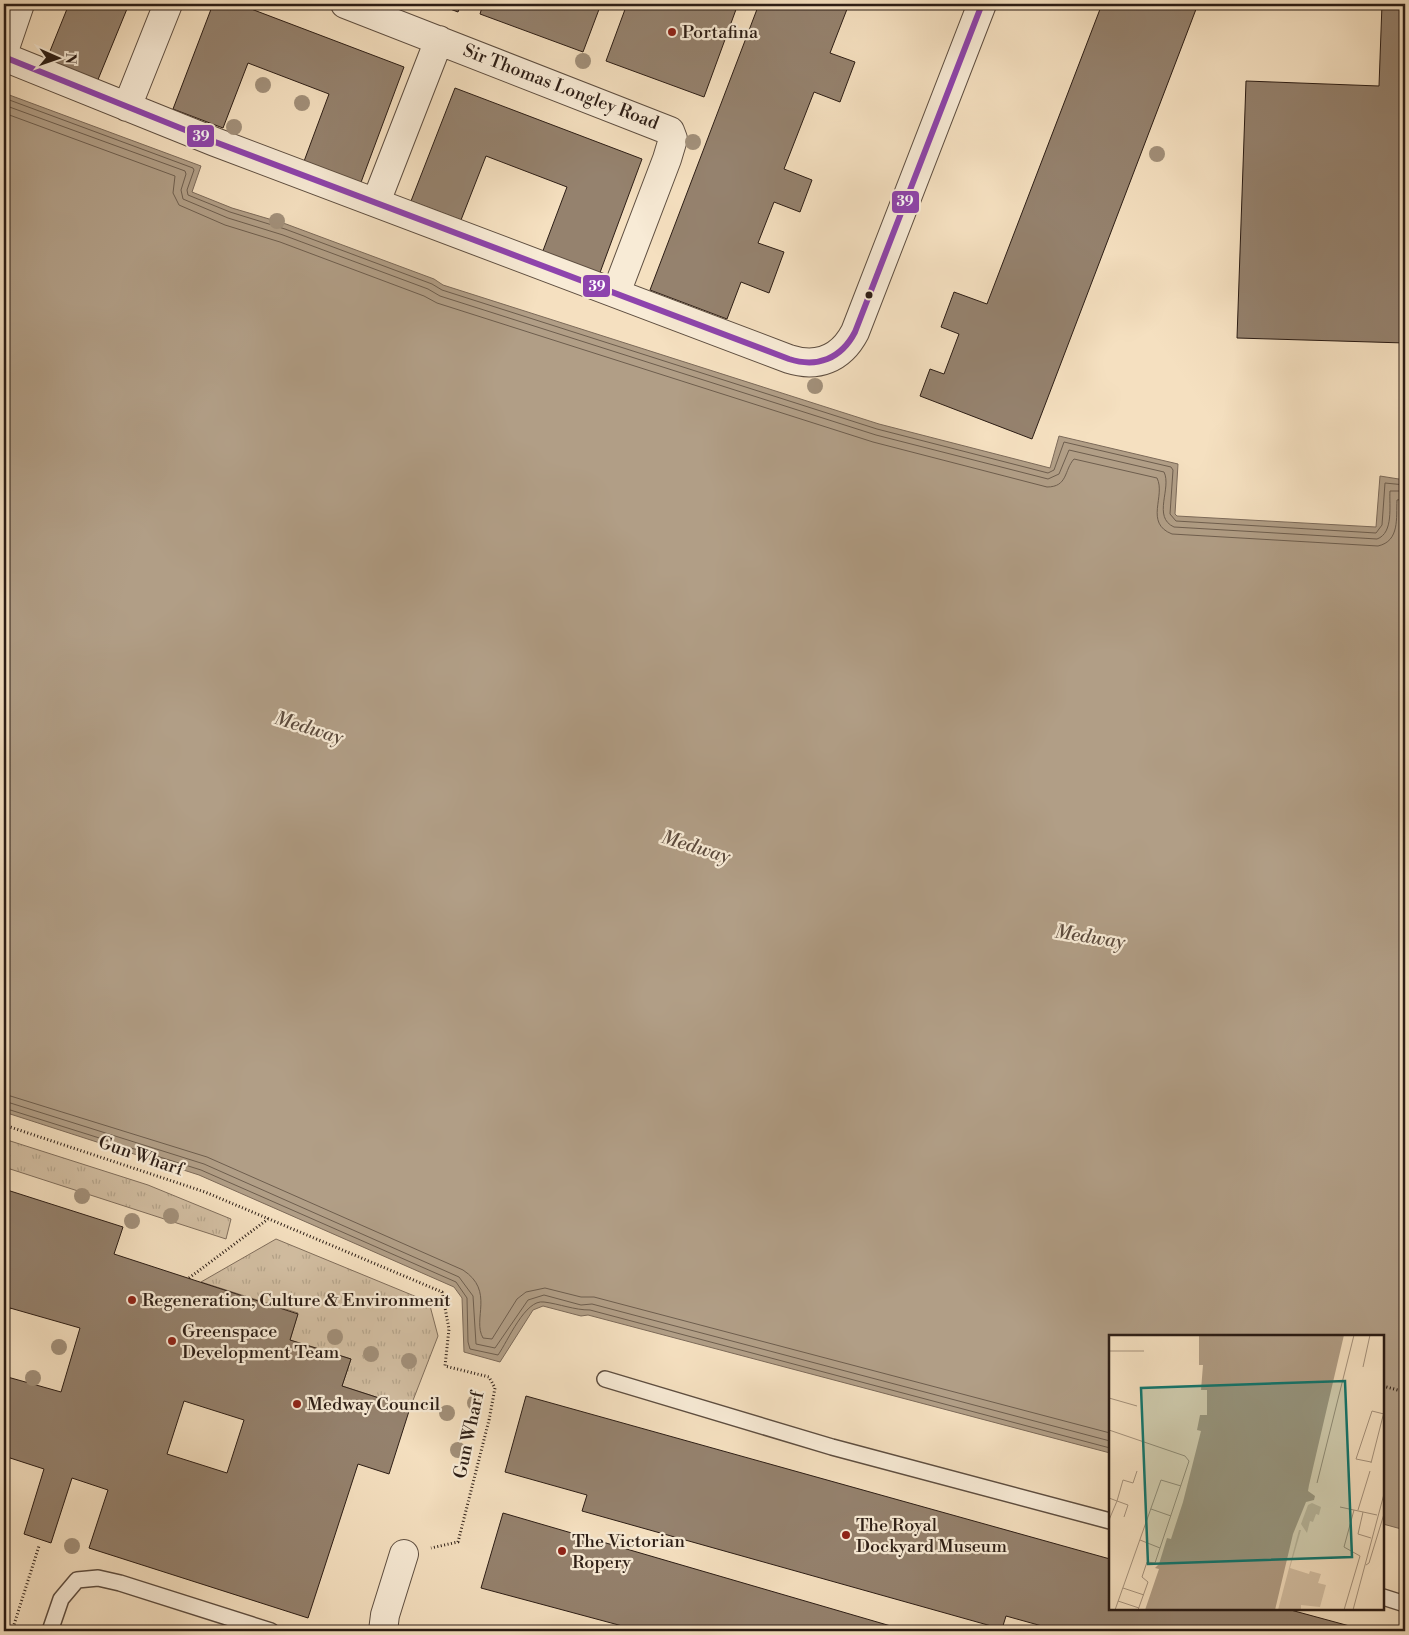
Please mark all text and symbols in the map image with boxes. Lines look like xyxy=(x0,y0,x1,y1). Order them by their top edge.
place label: Portafina xyxy=(682,21,759,44)
marker: Portafina xyxy=(666,26,678,38)
north arrow xyxy=(32,32,82,82)
street label: Sir Thomas Longley Road xyxy=(460,39,663,135)
text: N xyxy=(61,53,79,64)
line badge: 39 xyxy=(186,124,215,148)
text: 39 xyxy=(192,128,210,146)
line badge: 39 xyxy=(891,190,920,214)
text: 39 xyxy=(896,193,914,211)
line badge: 39 xyxy=(582,274,611,298)
text: 39 xyxy=(588,278,606,296)
unlabelled marker xyxy=(864,290,874,300)
water label: Medway xyxy=(272,706,347,750)
water label: Medway xyxy=(659,825,734,869)
water label: Medway xyxy=(1053,920,1128,955)
street label: Gun Wharf xyxy=(95,1131,188,1182)
place label: Regeneration, Culture & Environment xyxy=(142,1289,451,1312)
marker: Regeneration, Culture & Environment xyxy=(126,1294,138,1306)
place label: Greenspace Development Team xyxy=(182,1320,340,1364)
marker: Greenspace Development Team xyxy=(166,1335,178,1347)
inset map xyxy=(1109,1335,1384,1610)
street label: Gun Wharf xyxy=(449,1388,490,1481)
place label: Medway Council xyxy=(307,1393,441,1416)
marker: Medway Council xyxy=(291,1398,303,1410)
place label: The Royal Dockyard Museum xyxy=(856,1514,1007,1558)
marker: The Royal Dockyard Museum xyxy=(840,1529,852,1541)
place label: The Victorian Ropery xyxy=(572,1530,685,1574)
marker: The Victorian Ropery xyxy=(556,1545,568,1557)

